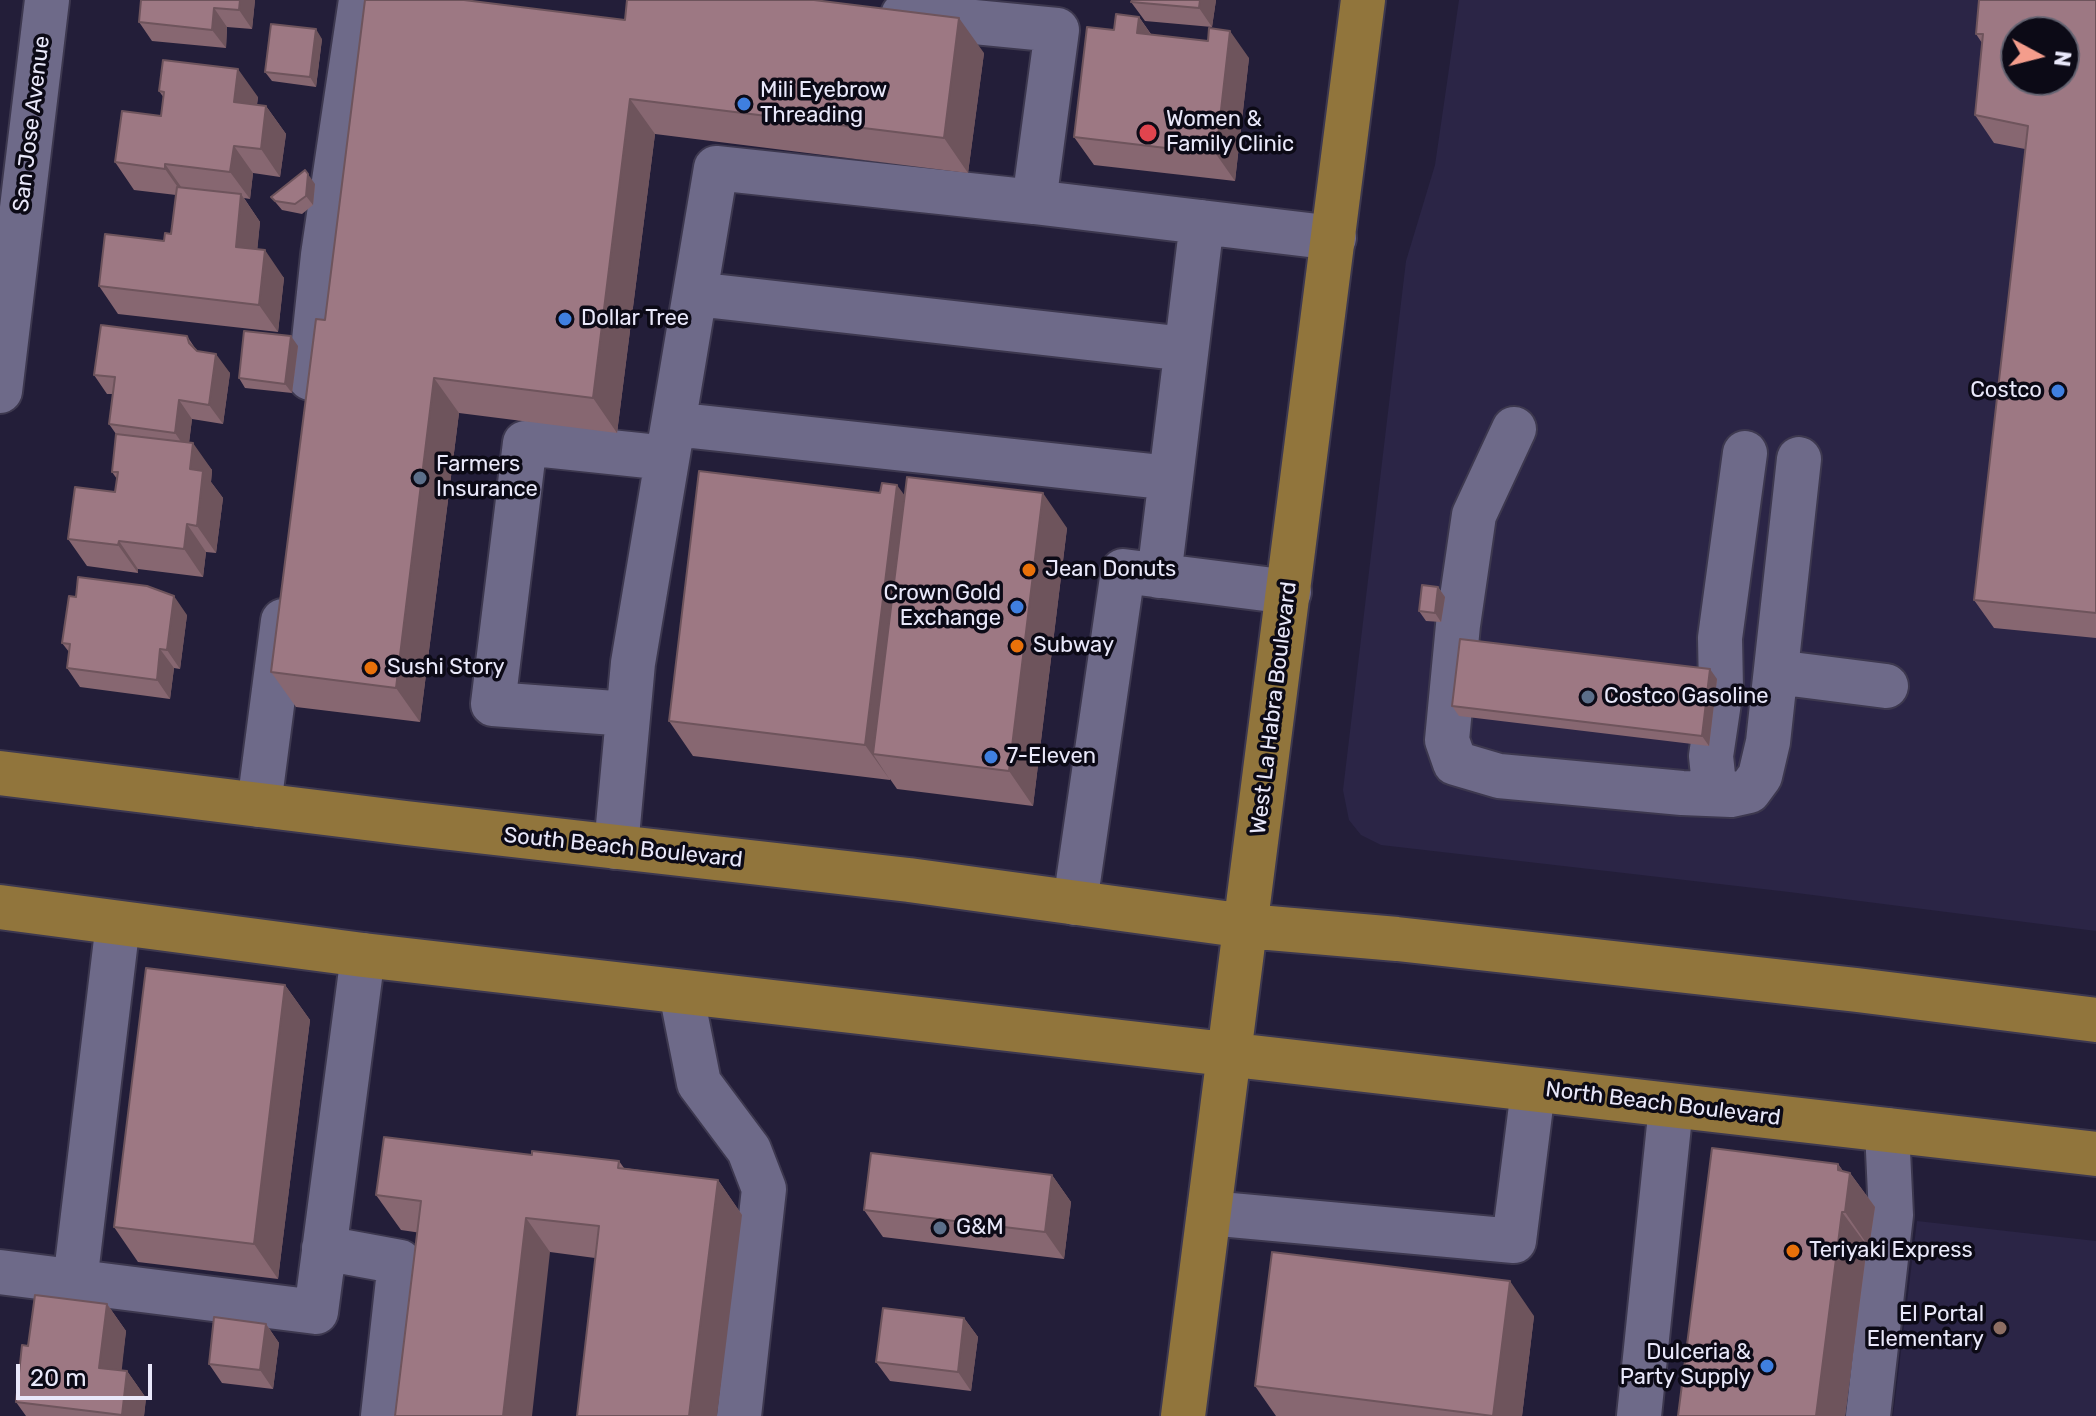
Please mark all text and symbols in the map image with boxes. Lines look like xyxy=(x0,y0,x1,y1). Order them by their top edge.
north arrow xyxy=(2000,16,2080,96)
street label: San Jose Avenue xyxy=(8,34,56,214)
text: N xyxy=(2048,49,2077,68)
place label: Mili Eyebrow Threading xyxy=(760,78,887,130)
marker: Mili Eyebrow Threading xyxy=(735,95,753,113)
place label: Women & Family Clinic xyxy=(1166,107,1294,158)
marker: Women & Family Clinic xyxy=(1137,122,1159,144)
place label: Dollar Tree xyxy=(581,306,689,332)
marker: Dollar Tree xyxy=(556,310,574,328)
place label: Costco xyxy=(1970,378,2042,404)
marker: Costco xyxy=(2049,382,2067,400)
place label: Farmers Insurance xyxy=(436,452,538,504)
marker: Farmers Insurance xyxy=(411,469,429,487)
place label: Jean Donuts xyxy=(1045,557,1176,583)
marker: Jean Donuts xyxy=(1020,561,1038,579)
street label: West La Habra Boulevard xyxy=(1245,580,1303,836)
place label: Crown Gold Exchange xyxy=(883,581,1001,632)
marker: Crown Gold Exchange xyxy=(1008,598,1026,616)
place label: Subway xyxy=(1033,633,1114,659)
marker: Subway xyxy=(1008,637,1026,655)
place label: Sushi Story xyxy=(387,655,505,681)
marker: Sushi Story xyxy=(362,659,380,677)
place label: Costco Gasoline xyxy=(1604,684,1769,710)
marker: Costco Gasoline xyxy=(1579,688,1597,706)
place label: 7-Eleven xyxy=(1007,744,1096,770)
marker: 7-Eleven xyxy=(982,748,1000,766)
street label: South Beach Boulevard xyxy=(502,822,744,874)
street label: North Beach Boulevard xyxy=(1544,1076,1782,1132)
place label: G&M xyxy=(956,1215,1004,1241)
marker: G&M xyxy=(931,1219,949,1237)
place label: Teriyaki Express xyxy=(1809,1238,1973,1264)
marker: Teriyaki Express xyxy=(1784,1242,1802,1260)
place label: El Portal Elementary xyxy=(1867,1302,1984,1354)
marker: El Portal Elementary xyxy=(1991,1319,2009,1337)
place label: Dulceria & Party Supply xyxy=(1620,1340,1751,1392)
scale bar xyxy=(20,1348,156,1398)
marker: Dulceria & Party Supply xyxy=(1758,1357,1776,1375)
text: 20 m xyxy=(30,1364,87,1392)

